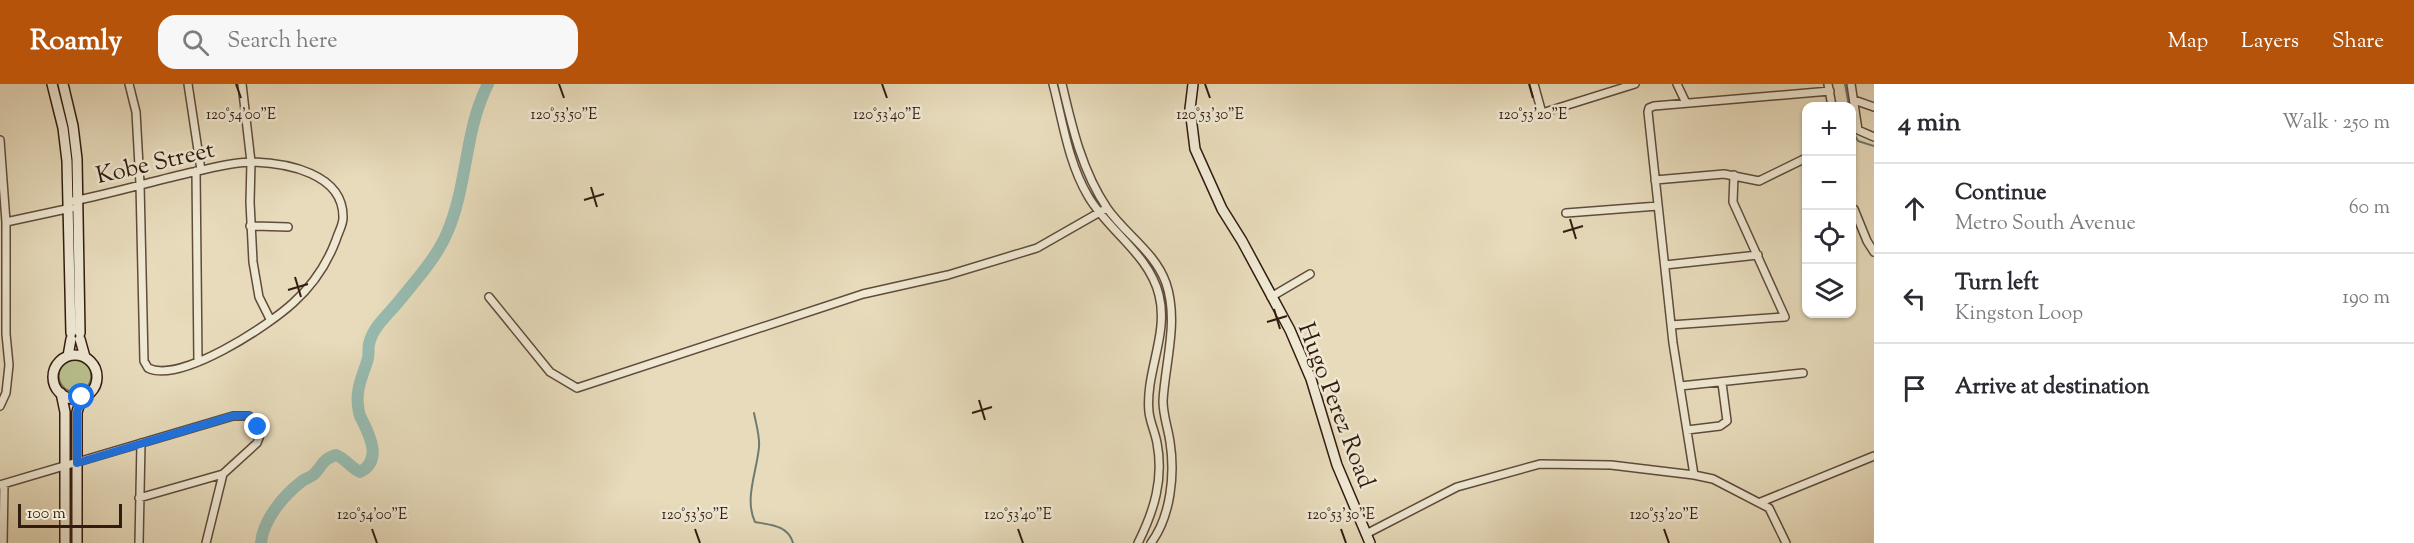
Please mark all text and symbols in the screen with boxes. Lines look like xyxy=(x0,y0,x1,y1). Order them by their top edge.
search box xyxy=(158,15,578,69)
text: Roamly xyxy=(30,22,122,62)
icon: search xyxy=(179,26,212,59)
text: Search here xyxy=(227,26,338,58)
text: Map xyxy=(2168,27,2208,57)
text: Layers xyxy=(2241,27,2299,57)
text: Share xyxy=(2332,27,2384,57)
map controls xyxy=(1802,102,1856,318)
button: + xyxy=(1802,102,1856,156)
text: 120°54'00"E xyxy=(206,105,276,126)
text: 120°53'50"E xyxy=(531,105,597,126)
text: 120°53'40"E xyxy=(853,105,921,126)
text: 120°53'30"E xyxy=(1176,105,1244,126)
text: 120°53'20"E xyxy=(1499,105,1567,126)
text: 4 min xyxy=(1898,105,1961,142)
text: Walk · 250 m xyxy=(2282,109,2390,138)
street label: Kobe Street xyxy=(93,134,218,194)
button: − xyxy=(1802,156,1856,210)
text: Continue xyxy=(1955,178,2046,210)
icon: ahead xyxy=(1898,192,1931,225)
text: 60 m xyxy=(2349,194,2390,223)
button: locate xyxy=(1802,210,1856,264)
text: Metro South Avenue xyxy=(1955,210,2136,239)
button: layers xyxy=(1802,264,1856,318)
text: Turn left xyxy=(1955,268,2038,300)
icon: left xyxy=(1898,282,1931,315)
text: 190 m xyxy=(2342,284,2390,313)
text: Kingston Loop xyxy=(1955,300,2083,329)
street label: Hugo Perez Road xyxy=(1288,318,1382,494)
icon: arrive xyxy=(1898,372,1931,405)
text: Arrive at destination xyxy=(1955,372,2150,404)
route start xyxy=(68,383,94,409)
route end xyxy=(244,413,270,439)
scale bar xyxy=(18,501,122,528)
text: 100 m xyxy=(27,503,66,526)
text: 120°54'00"E xyxy=(337,505,407,526)
text: 120°53'50"E xyxy=(662,505,728,526)
text: 120°53'40"E xyxy=(984,505,1052,526)
text: 120°53'30"E xyxy=(1307,505,1375,526)
text: 120°53'20"E xyxy=(1630,505,1698,526)

